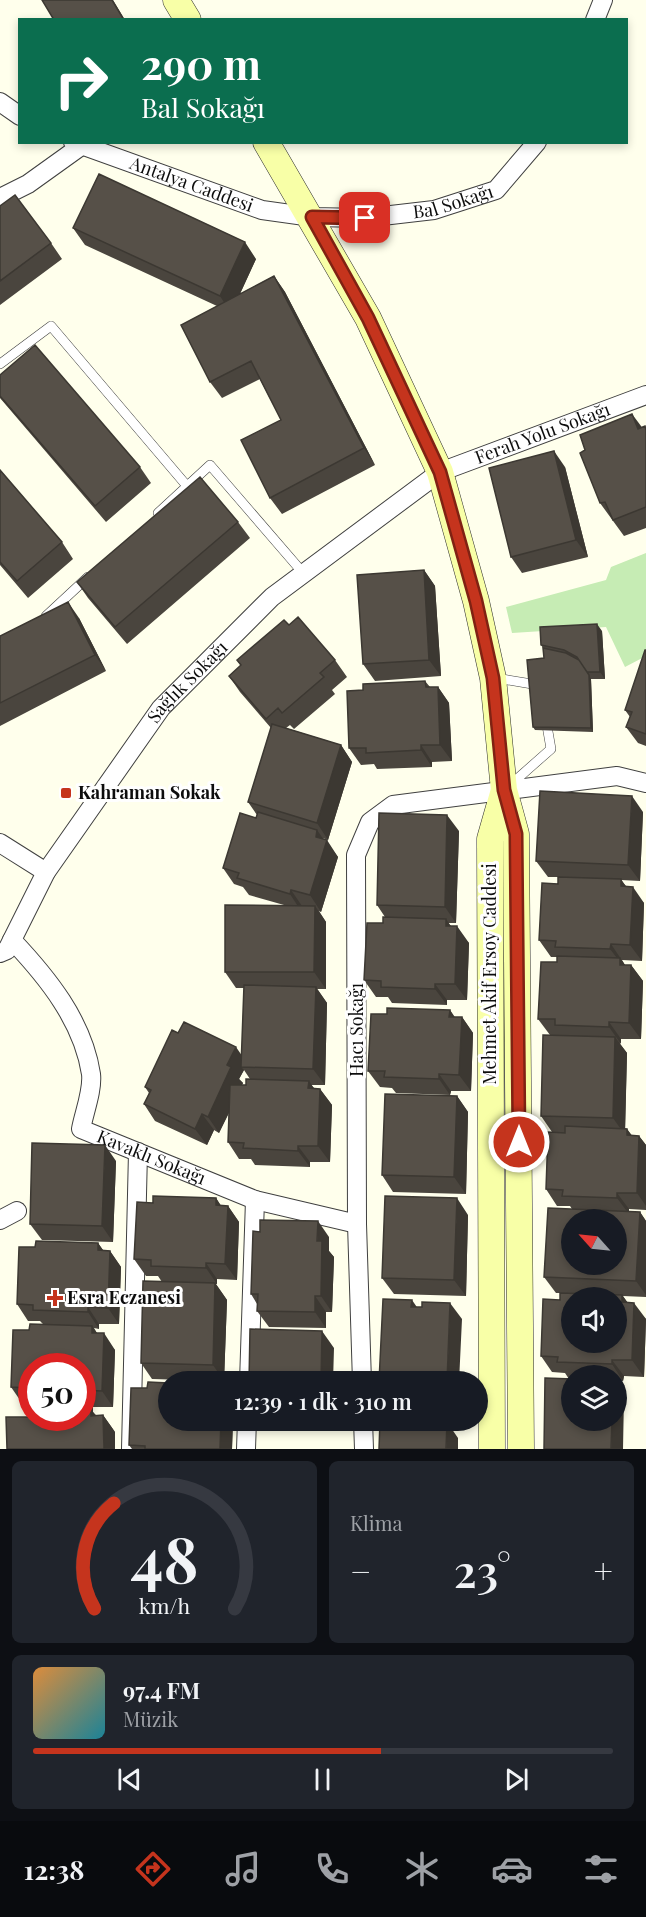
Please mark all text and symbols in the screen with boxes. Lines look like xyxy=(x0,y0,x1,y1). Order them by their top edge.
text: 290 m xyxy=(141,35,261,91)
icon: right xyxy=(42,42,120,120)
text: Bal Sokağı xyxy=(141,89,265,125)
street label: Antalya Caddesi xyxy=(126,150,257,217)
street label: Bal Sokağı xyxy=(411,179,496,223)
pin xyxy=(339,192,390,243)
icon: arrive xyxy=(348,201,381,234)
street label: Ferah Yolu Sokağı xyxy=(471,397,613,469)
street label: Sağlık Sokağı xyxy=(141,635,232,727)
place label: Kahraman Sokak xyxy=(78,780,221,804)
marker: Kahraman Sokak xyxy=(59,786,73,800)
street label: Mehmet Akif Ersoy Caddesi xyxy=(477,863,501,1085)
street label: Hacı Sokağı xyxy=(344,983,368,1077)
position arrow xyxy=(487,1110,551,1174)
street label: Kavaklı Sokağı xyxy=(94,1124,210,1190)
north arrow xyxy=(561,1209,627,1275)
map controls xyxy=(561,1209,627,1431)
place label: Esra Eczanesi xyxy=(67,1285,181,1309)
button: sound xyxy=(561,1287,627,1353)
marker: Esra Eczanesi xyxy=(48,1291,62,1305)
speed limit sign: 50 xyxy=(18,1353,96,1431)
button: layers xyxy=(561,1365,627,1431)
text: 12:39 · 1 dk · 310 m xyxy=(234,1386,412,1416)
text: Klima xyxy=(350,1509,402,1536)
text: 48 xyxy=(131,1515,198,1599)
text: 23° xyxy=(454,1539,511,1599)
text: − xyxy=(350,1548,371,1592)
text: + xyxy=(594,1548,613,1592)
text: km/h xyxy=(139,1591,191,1619)
text: 97.4 FM xyxy=(123,1675,200,1705)
text: Müzik xyxy=(123,1705,178,1732)
icon: previous xyxy=(113,1763,146,1796)
icon: pause xyxy=(306,1763,339,1796)
icon: next xyxy=(500,1763,533,1796)
icon: directions xyxy=(132,1848,174,1890)
icon: music xyxy=(222,1848,264,1890)
icon: phone xyxy=(311,1848,353,1890)
icon: climate xyxy=(401,1848,443,1890)
icon: car xyxy=(491,1848,533,1890)
icon: filters xyxy=(580,1848,622,1890)
text: 12:38 xyxy=(24,1851,84,1887)

